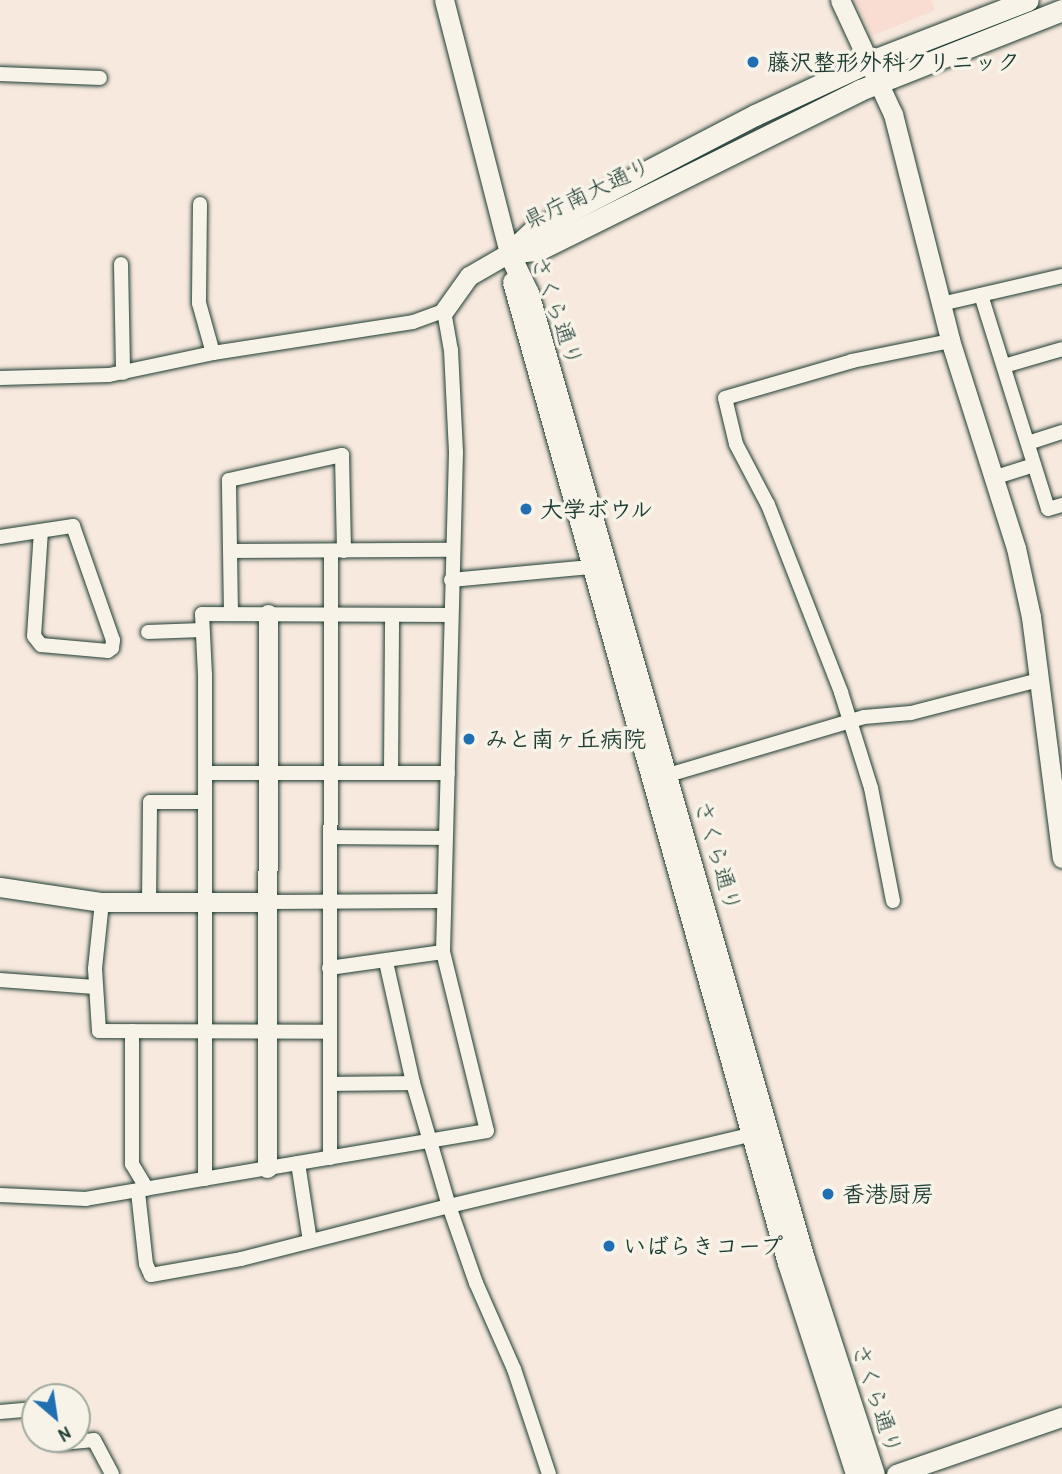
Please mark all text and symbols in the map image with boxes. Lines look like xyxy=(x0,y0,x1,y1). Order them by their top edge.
place label: 藤沢整形外科クリニック xyxy=(767,48,1020,76)
marker: 藤沢整形外科クリニック xyxy=(745,54,761,70)
street label: 県庁南大通り xyxy=(519,151,655,235)
street label: さくら通り xyxy=(525,252,589,370)
place label: 大学ボウル xyxy=(540,495,655,523)
marker: 大学ボウル xyxy=(518,501,534,517)
place label: みと南ヶ丘病院 xyxy=(485,725,646,753)
marker: みと南ヶ丘病院 xyxy=(459,729,479,749)
street label: さくら通り xyxy=(689,797,747,915)
place label: 香港厨房 xyxy=(842,1180,934,1208)
marker: 香港厨房 xyxy=(820,1186,836,1202)
place label: いばらきコープ xyxy=(623,1232,784,1260)
marker: いばらきコープ xyxy=(601,1238,617,1254)
street label: さくら通り xyxy=(846,1340,908,1458)
north arrow xyxy=(21,1383,91,1453)
text: N xyxy=(54,1421,76,1448)

